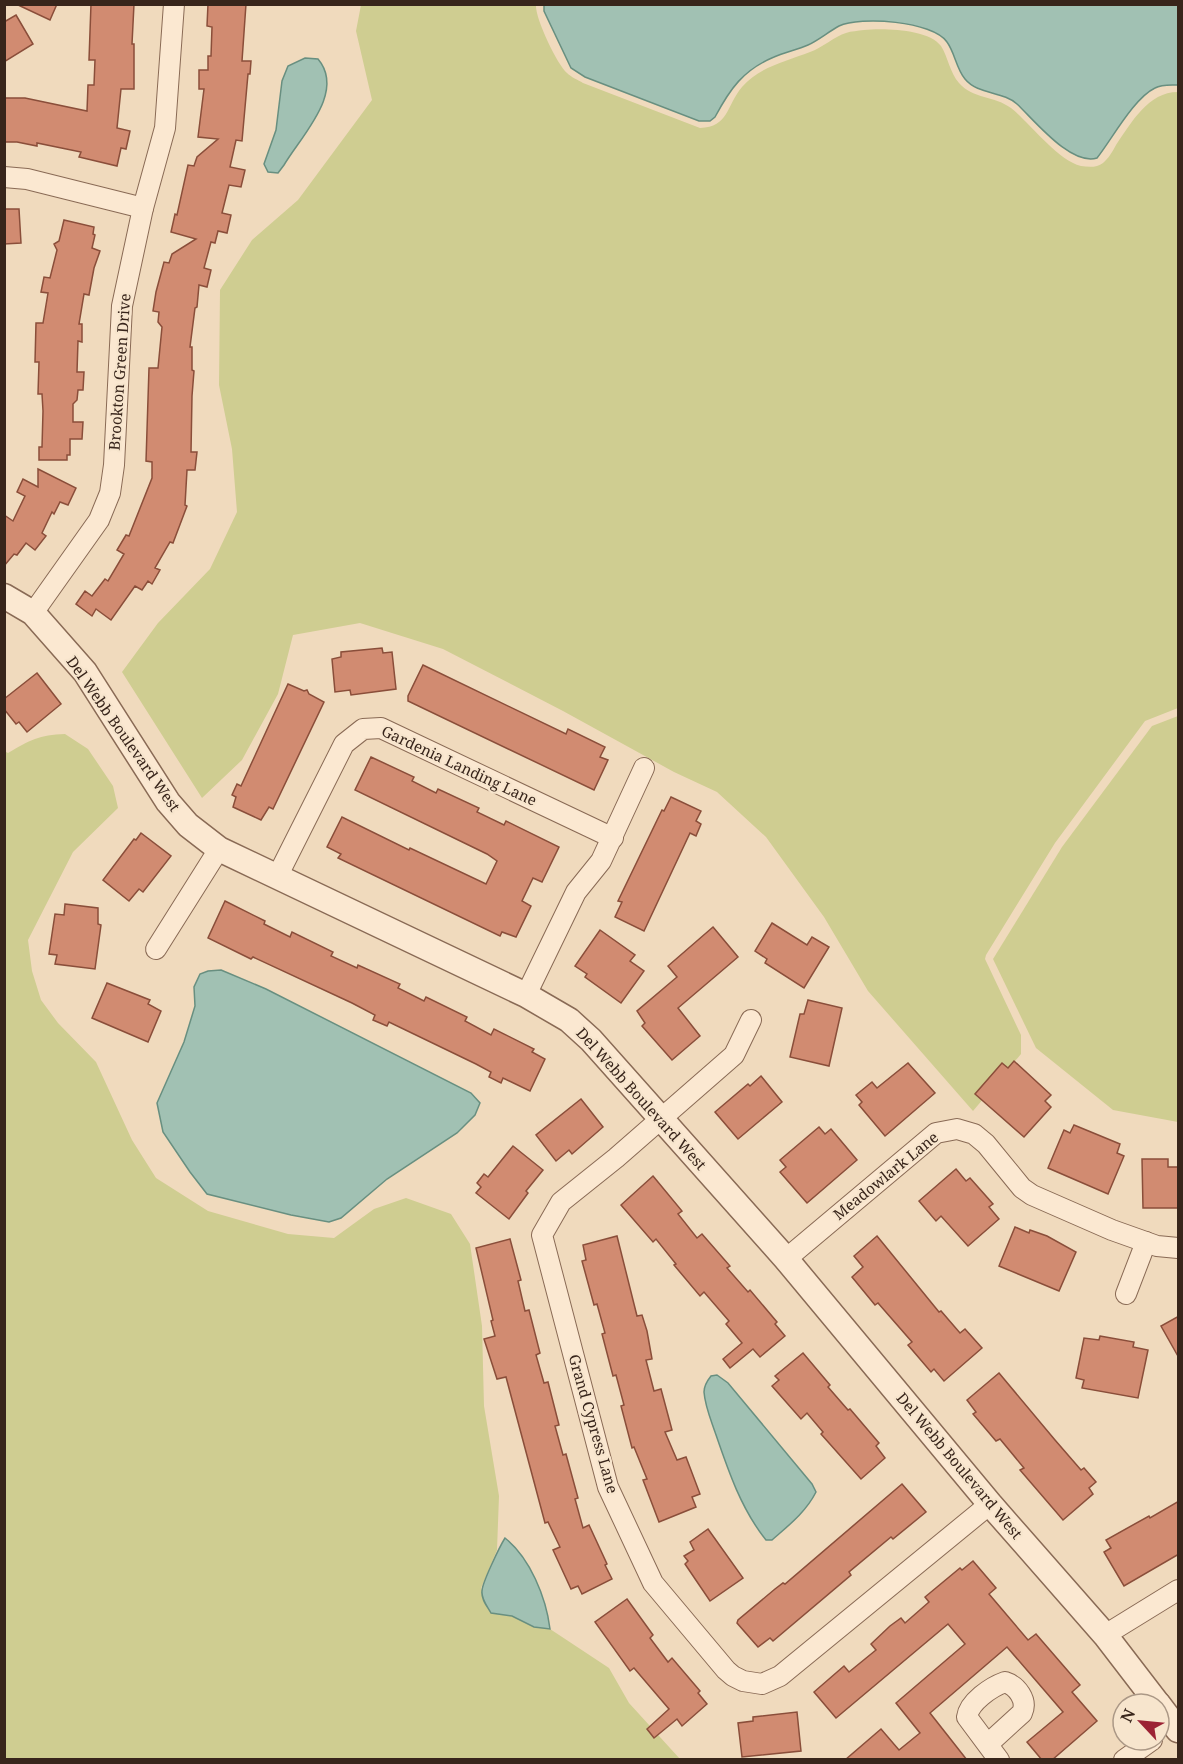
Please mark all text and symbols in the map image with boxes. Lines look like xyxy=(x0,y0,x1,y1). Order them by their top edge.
street label: Brookton Green Drive xyxy=(104,293,134,451)
street label: Del Webb Boulevard West xyxy=(62,652,185,815)
street label: Gardenia Landing Lane xyxy=(379,720,540,810)
street label: Del Webb Boulevard West xyxy=(572,1023,711,1174)
street label: Meadowlark Lane xyxy=(829,1127,942,1224)
street label: Grand Cypress Lane xyxy=(565,1352,623,1496)
street label: Del Webb Boulevard West xyxy=(892,1388,1027,1543)
north arrow xyxy=(1111,1692,1171,1752)
text: N xyxy=(1115,1705,1140,1726)

